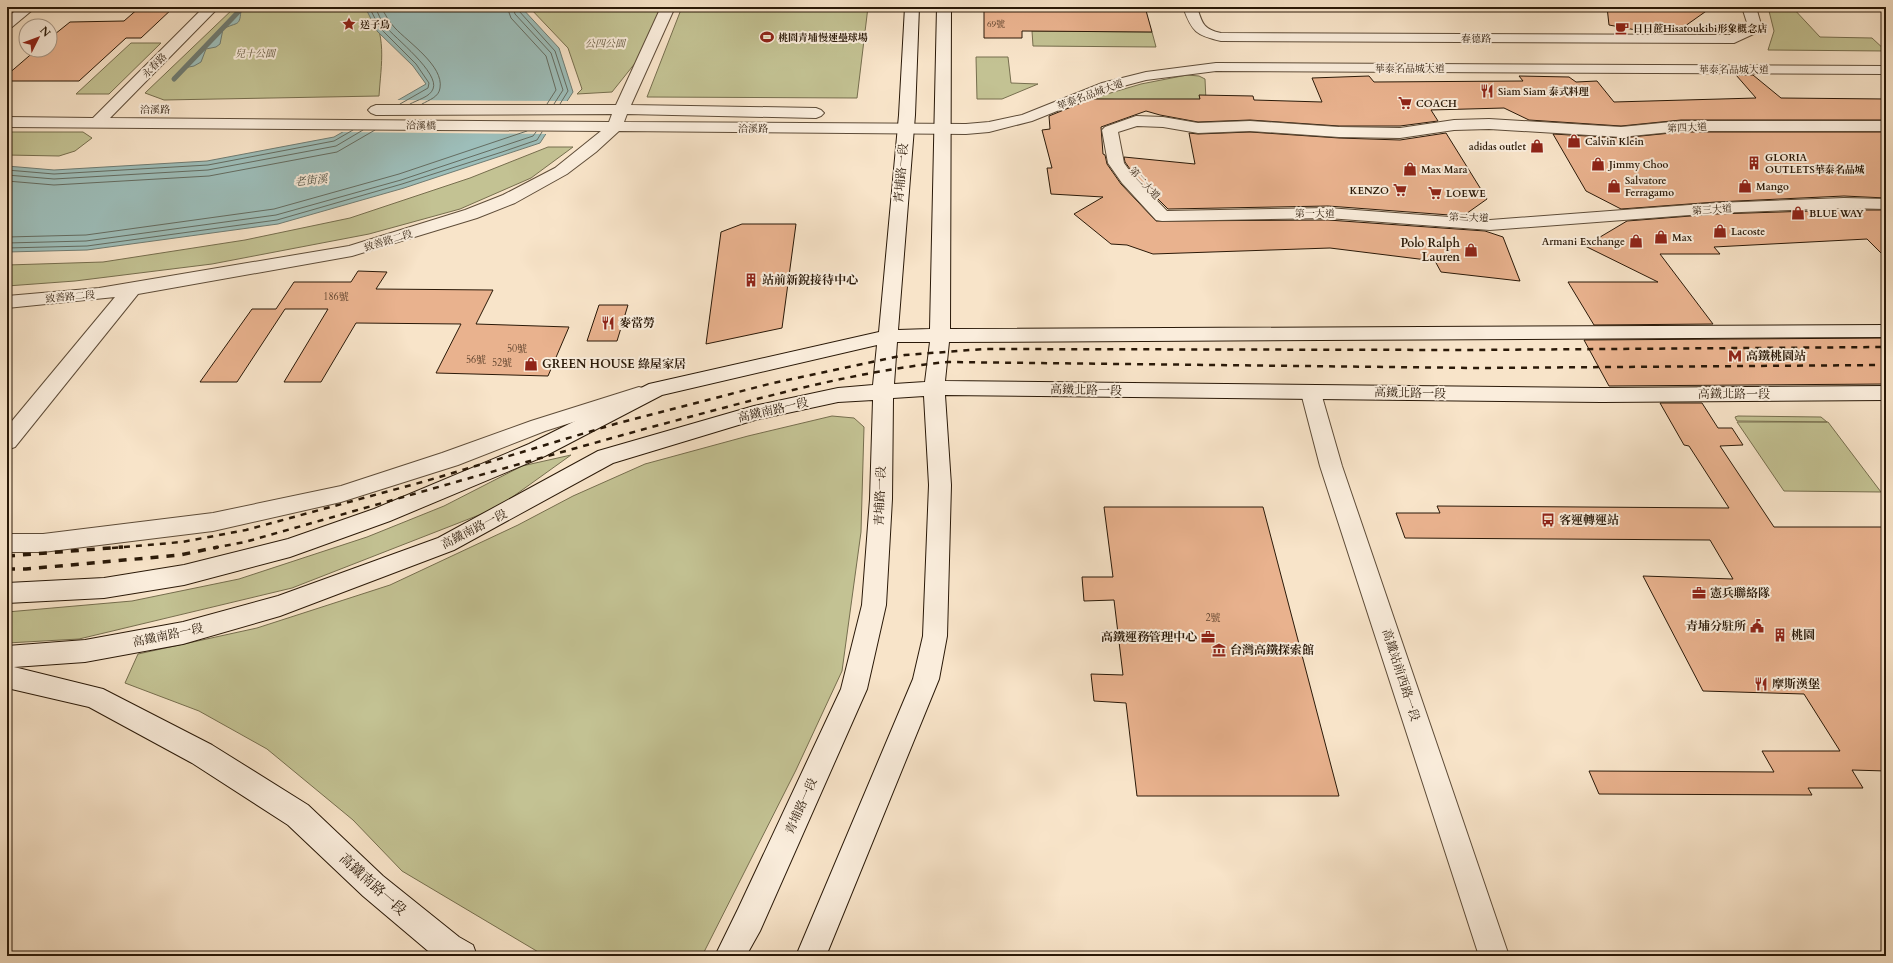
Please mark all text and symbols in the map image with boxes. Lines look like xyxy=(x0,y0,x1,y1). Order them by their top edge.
place icon: 送子鳥 xyxy=(341,16,357,32)
north arrow xyxy=(18,18,58,58)
place label: 送子鳥 xyxy=(360,18,390,32)
house number: 69號 xyxy=(987,18,1005,30)
cafe icon: 日日蔗Hisatoukibi形象概念店 xyxy=(1614,20,1630,36)
place label: 日日蔗Hisatoukibi形象概念店 xyxy=(1633,22,1767,36)
text: N xyxy=(36,23,54,41)
sports icon: 桃園青埔慢速壘球場 xyxy=(759,29,775,45)
place label: 桃園青埔慢速壘球場 xyxy=(778,31,868,45)
street label: 春德路 xyxy=(1461,32,1491,46)
park label: 公四公園 xyxy=(585,37,627,51)
park label: 兒十公園 xyxy=(235,47,277,61)
street label: 永春路 xyxy=(139,50,170,81)
street label: 華泰名品城大道 xyxy=(1375,62,1445,76)
street label: 華泰名品城大道 xyxy=(1699,63,1769,77)
street label: 華泰名品城大道 xyxy=(1055,76,1126,113)
restaurant icon: Siam Siam 泰式料理 xyxy=(1479,83,1495,99)
place label: Siam Siam 泰式料理 xyxy=(1498,85,1589,99)
supermarket icon: COACH xyxy=(1397,95,1413,111)
place label: COACH xyxy=(1416,97,1457,111)
street label: 洽溪路 xyxy=(140,103,170,117)
street label: 洽溪橋 xyxy=(406,119,436,133)
street label: 第四大道 xyxy=(1667,120,1707,136)
street label: 洽溪路 xyxy=(738,122,768,136)
shop icon: Calvin Klein xyxy=(1566,133,1582,149)
place label: Calvin Klein xyxy=(1585,135,1645,149)
shop icon: adidas outlet xyxy=(1529,138,1545,154)
place label: adidas outlet xyxy=(1469,140,1526,154)
street label: 青埔路一段 xyxy=(890,142,912,204)
place label: GLORIA OUTLETS華泰名品城 xyxy=(1765,151,1865,177)
building icon: GLORIA OUTLETS華泰名品城 xyxy=(1746,155,1762,171)
shop icon: Jimmy Choo xyxy=(1590,156,1606,172)
place label: Jimmy Choo xyxy=(1607,158,1669,172)
shop icon: Max Mara xyxy=(1402,161,1418,177)
place label: Max Mara xyxy=(1421,163,1467,177)
street label: 第二大道 xyxy=(1126,164,1163,203)
water label: 老街溪 xyxy=(294,171,329,190)
place label: Salvatore Ferragamo xyxy=(1625,174,1674,200)
shop icon: Salvatore Ferragamo xyxy=(1606,178,1622,194)
shop icon: Mango xyxy=(1737,178,1753,194)
place label: Mango xyxy=(1756,180,1789,194)
supermarket icon: KENZO xyxy=(1392,182,1408,198)
place label: KENZO xyxy=(1349,184,1389,198)
supermarket icon: LOEWE xyxy=(1427,185,1443,201)
place label: LOEWE xyxy=(1446,187,1486,201)
street label: 第三大道 xyxy=(1692,202,1733,218)
shop icon: BLUE WAY xyxy=(1790,205,1806,221)
street label: 第一大道 xyxy=(1295,207,1335,221)
place label: BLUE WAY xyxy=(1809,207,1864,221)
street label: 第二大道 xyxy=(1449,210,1489,226)
shop icon: Lacoste xyxy=(1712,223,1728,239)
place label: Lacoste xyxy=(1731,225,1765,239)
street label: 致善路二段 xyxy=(362,227,414,255)
shop icon: Max xyxy=(1653,229,1669,245)
place label: Max xyxy=(1672,231,1693,245)
shop icon: Armani Exchange xyxy=(1628,233,1644,249)
place label: Polo Ralph Lauren xyxy=(1400,235,1461,265)
place label: Armani Exchange xyxy=(1542,235,1625,249)
shop icon: Polo Ralph Lauren xyxy=(1463,242,1479,258)
building icon: 站前新銳接待中心 xyxy=(743,272,759,288)
place label: 站前新銳接待中心 xyxy=(762,272,858,288)
street label: 致善路二段 xyxy=(45,288,96,306)
house number: 186號 xyxy=(323,290,349,304)
restaurant icon: 麥當勞 xyxy=(600,315,616,331)
place label: 麥當勞 xyxy=(619,315,655,331)
house number: 50號 xyxy=(507,342,527,356)
metro station icon: 高鐵桃園站 xyxy=(1727,348,1743,364)
place label: 高鐵桃園站 xyxy=(1746,348,1806,364)
house number: 56號 xyxy=(466,353,486,367)
house number: 52號 xyxy=(492,356,512,370)
shop icon: GREEN HOUSE 綠屋家居 xyxy=(523,356,539,372)
place label: GREEN HOUSE 綠屋家居 xyxy=(542,356,686,372)
street label: 高鐵北路一段 xyxy=(1050,381,1122,399)
street label: 高鐵北路一段 xyxy=(1374,384,1446,402)
street label: 高鐵北路一段 xyxy=(1698,386,1770,402)
street label: 高鐵南路一段 xyxy=(736,394,810,426)
street label: 青埔路一段 xyxy=(871,466,889,526)
street label: 高鐵南路一段 xyxy=(438,506,510,552)
bus stop icon: 客運轉運站 xyxy=(1540,512,1556,528)
place label: 客運轉運站 xyxy=(1559,512,1619,528)
office icon: 憲兵聯絡隊 xyxy=(1691,585,1707,601)
place label: 憲兵聯絡隊 xyxy=(1710,585,1770,601)
house number: 2號 xyxy=(1205,611,1221,625)
place label: 青埔分駐所 xyxy=(1686,618,1746,634)
public building icon: 青埔分駐所 xyxy=(1749,618,1765,634)
street label: 高鐵南路一段 xyxy=(131,620,205,650)
street label: 高鐵站前西路一段 xyxy=(1379,627,1423,723)
building icon: 桃園 xyxy=(1772,627,1788,643)
place label: 桃園 xyxy=(1791,627,1815,643)
place label: 高鐵運務管理中心 xyxy=(1101,629,1197,645)
office icon: 高鐵運務管理中心 xyxy=(1200,629,1216,645)
museum icon: 台灣高鐵探索館 xyxy=(1211,642,1227,658)
place label: 台灣高鐵探索館 xyxy=(1230,642,1314,658)
restaurant icon: 摩斯漢堡 xyxy=(1753,676,1769,692)
place label: 摩斯漢堡 xyxy=(1772,676,1820,692)
street label: 青埔路一段 xyxy=(781,775,821,837)
street label: 高鐵南路一段 xyxy=(335,849,410,920)

